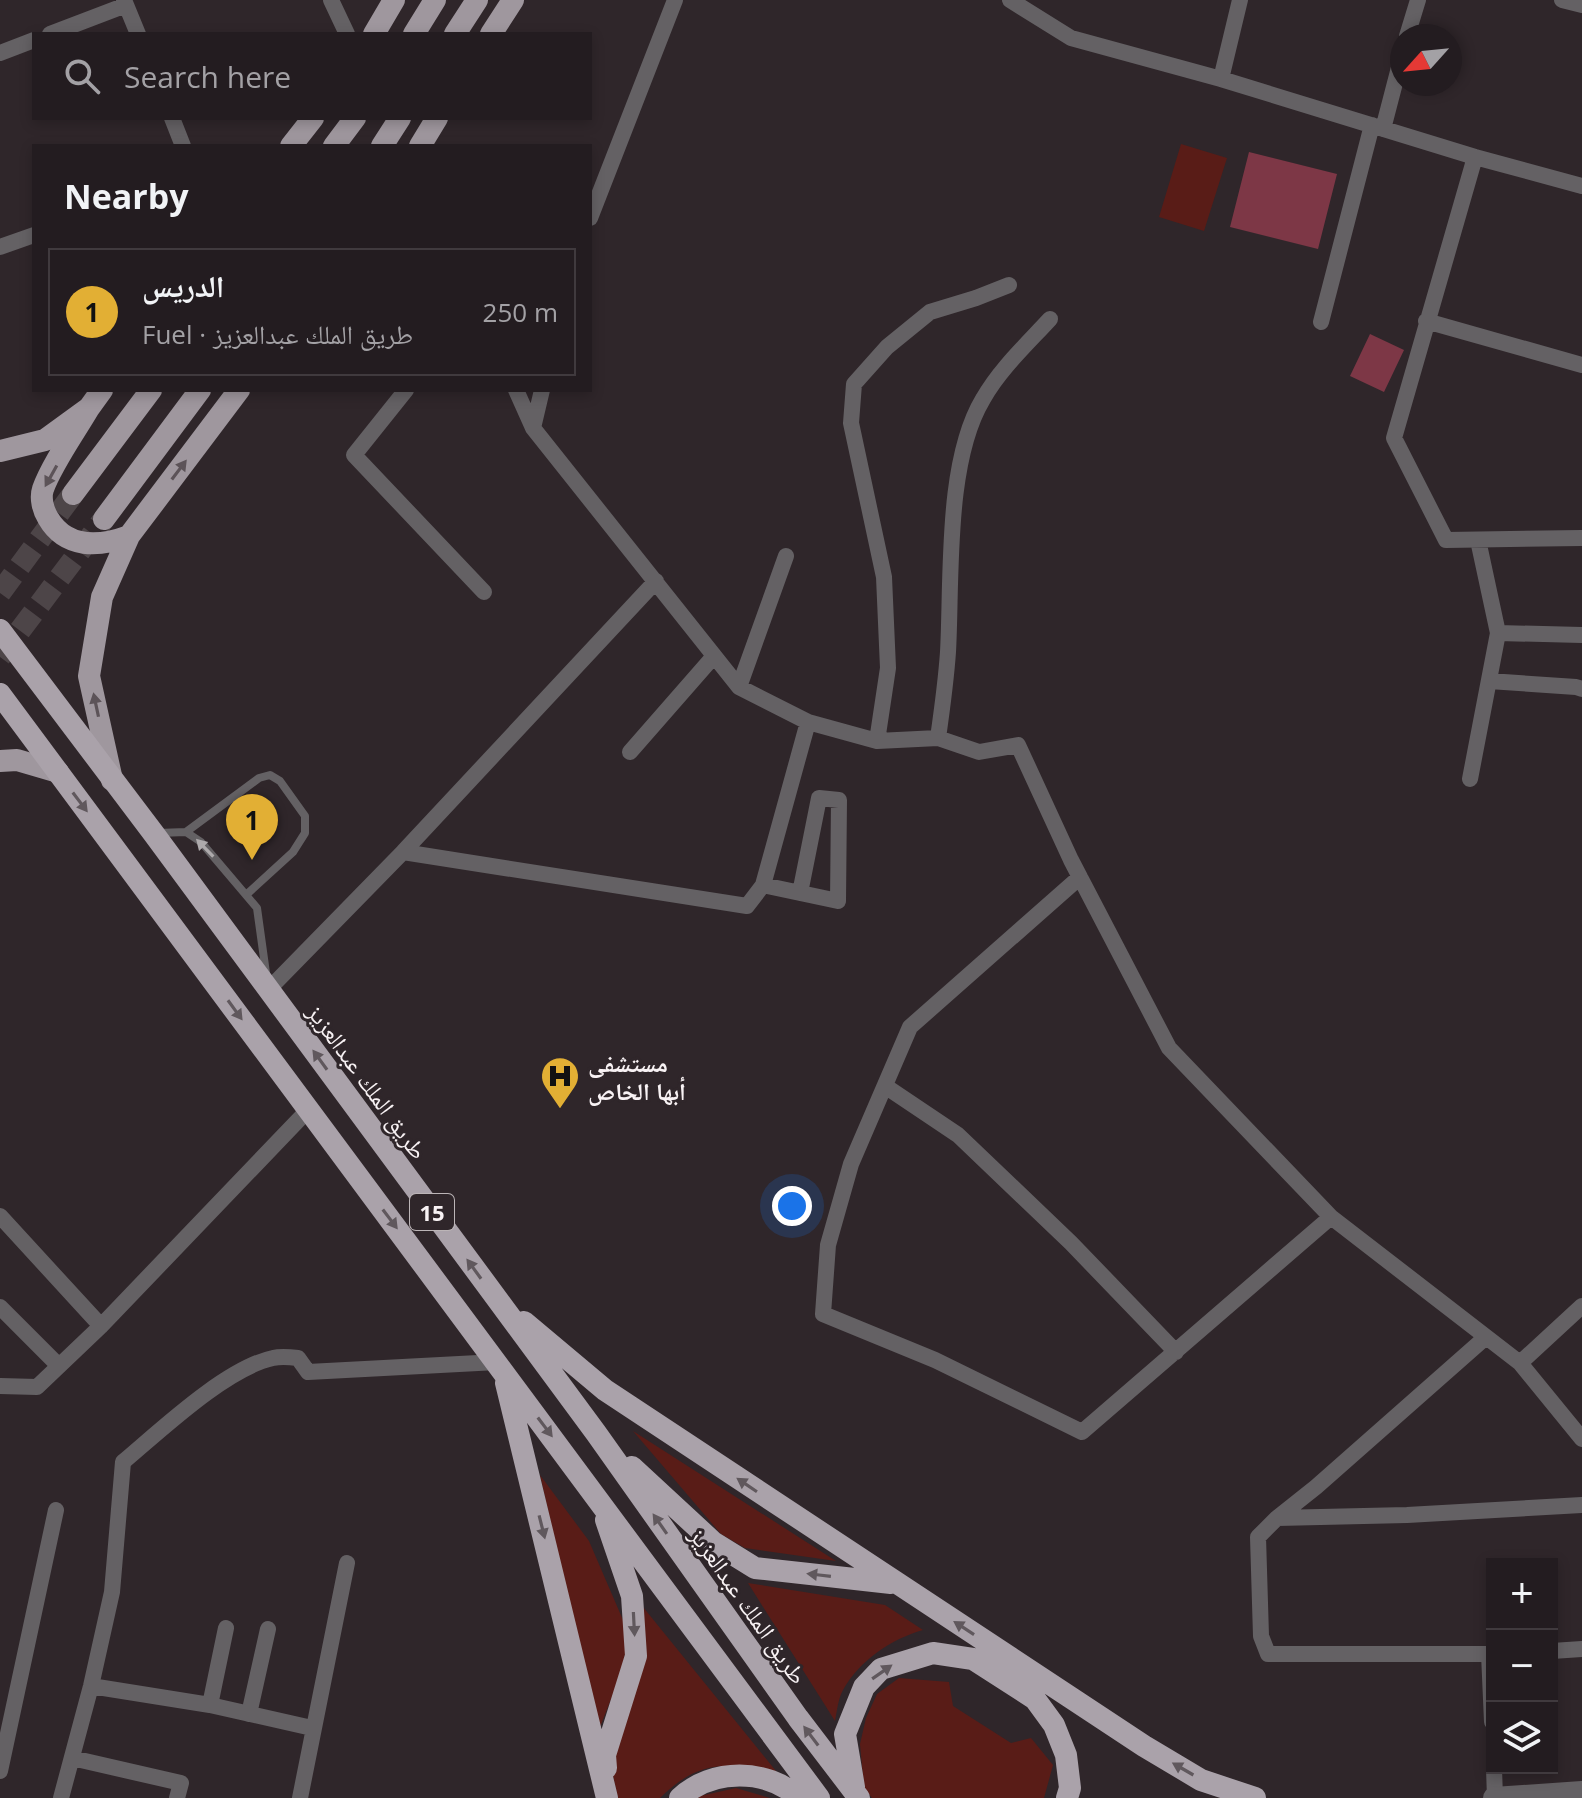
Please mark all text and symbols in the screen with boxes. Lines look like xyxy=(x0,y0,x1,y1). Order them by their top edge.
north arrow xyxy=(1390,24,1462,96)
search box xyxy=(32,32,592,120)
icon: search xyxy=(60,54,104,98)
text: Search here xyxy=(124,56,291,97)
text: Nearby xyxy=(64,173,189,219)
text: الدريس xyxy=(142,265,224,306)
text: 1 xyxy=(85,294,99,330)
text: 250 m xyxy=(483,294,558,330)
text: Fuel · طريق الملك عبدالعزيز xyxy=(142,316,413,352)
one-way arrow xyxy=(171,459,187,480)
one-way arrow xyxy=(44,465,58,487)
one-way arrow xyxy=(89,693,102,718)
one-way arrow xyxy=(71,791,87,812)
pin: 1 xyxy=(226,794,278,860)
one-way arrow xyxy=(197,839,215,858)
street label: طريق الملك عبدالعزيز xyxy=(300,996,436,1165)
one-way arrow xyxy=(226,1000,242,1021)
place label: مستشفى أبها الخاص xyxy=(588,1046,686,1107)
one-way arrow xyxy=(312,1050,328,1070)
hospital icon: مستشفى أبها الخاص xyxy=(539,1055,581,1110)
your location xyxy=(772,1186,812,1226)
road number: 15 xyxy=(410,1194,454,1230)
one-way arrow xyxy=(381,1209,397,1229)
one-way arrow xyxy=(467,1259,483,1279)
one-way arrow xyxy=(537,1417,553,1438)
one-way arrow xyxy=(737,1477,758,1492)
one-way arrow xyxy=(653,1514,669,1535)
one-way arrow xyxy=(537,1515,549,1540)
street label: طريق الملك عبدالعزيز xyxy=(682,1519,816,1690)
map controls xyxy=(1486,1558,1558,1774)
button: + xyxy=(1486,1558,1558,1630)
one-way arrow xyxy=(806,1569,831,1582)
one-way arrow xyxy=(628,1612,641,1637)
one-way arrow xyxy=(953,1622,975,1636)
button: − xyxy=(1486,1630,1558,1702)
one-way arrow xyxy=(871,1664,893,1680)
button: layers xyxy=(1486,1702,1558,1774)
one-way arrow xyxy=(804,1726,820,1746)
one-way arrow xyxy=(1172,1762,1194,1776)

